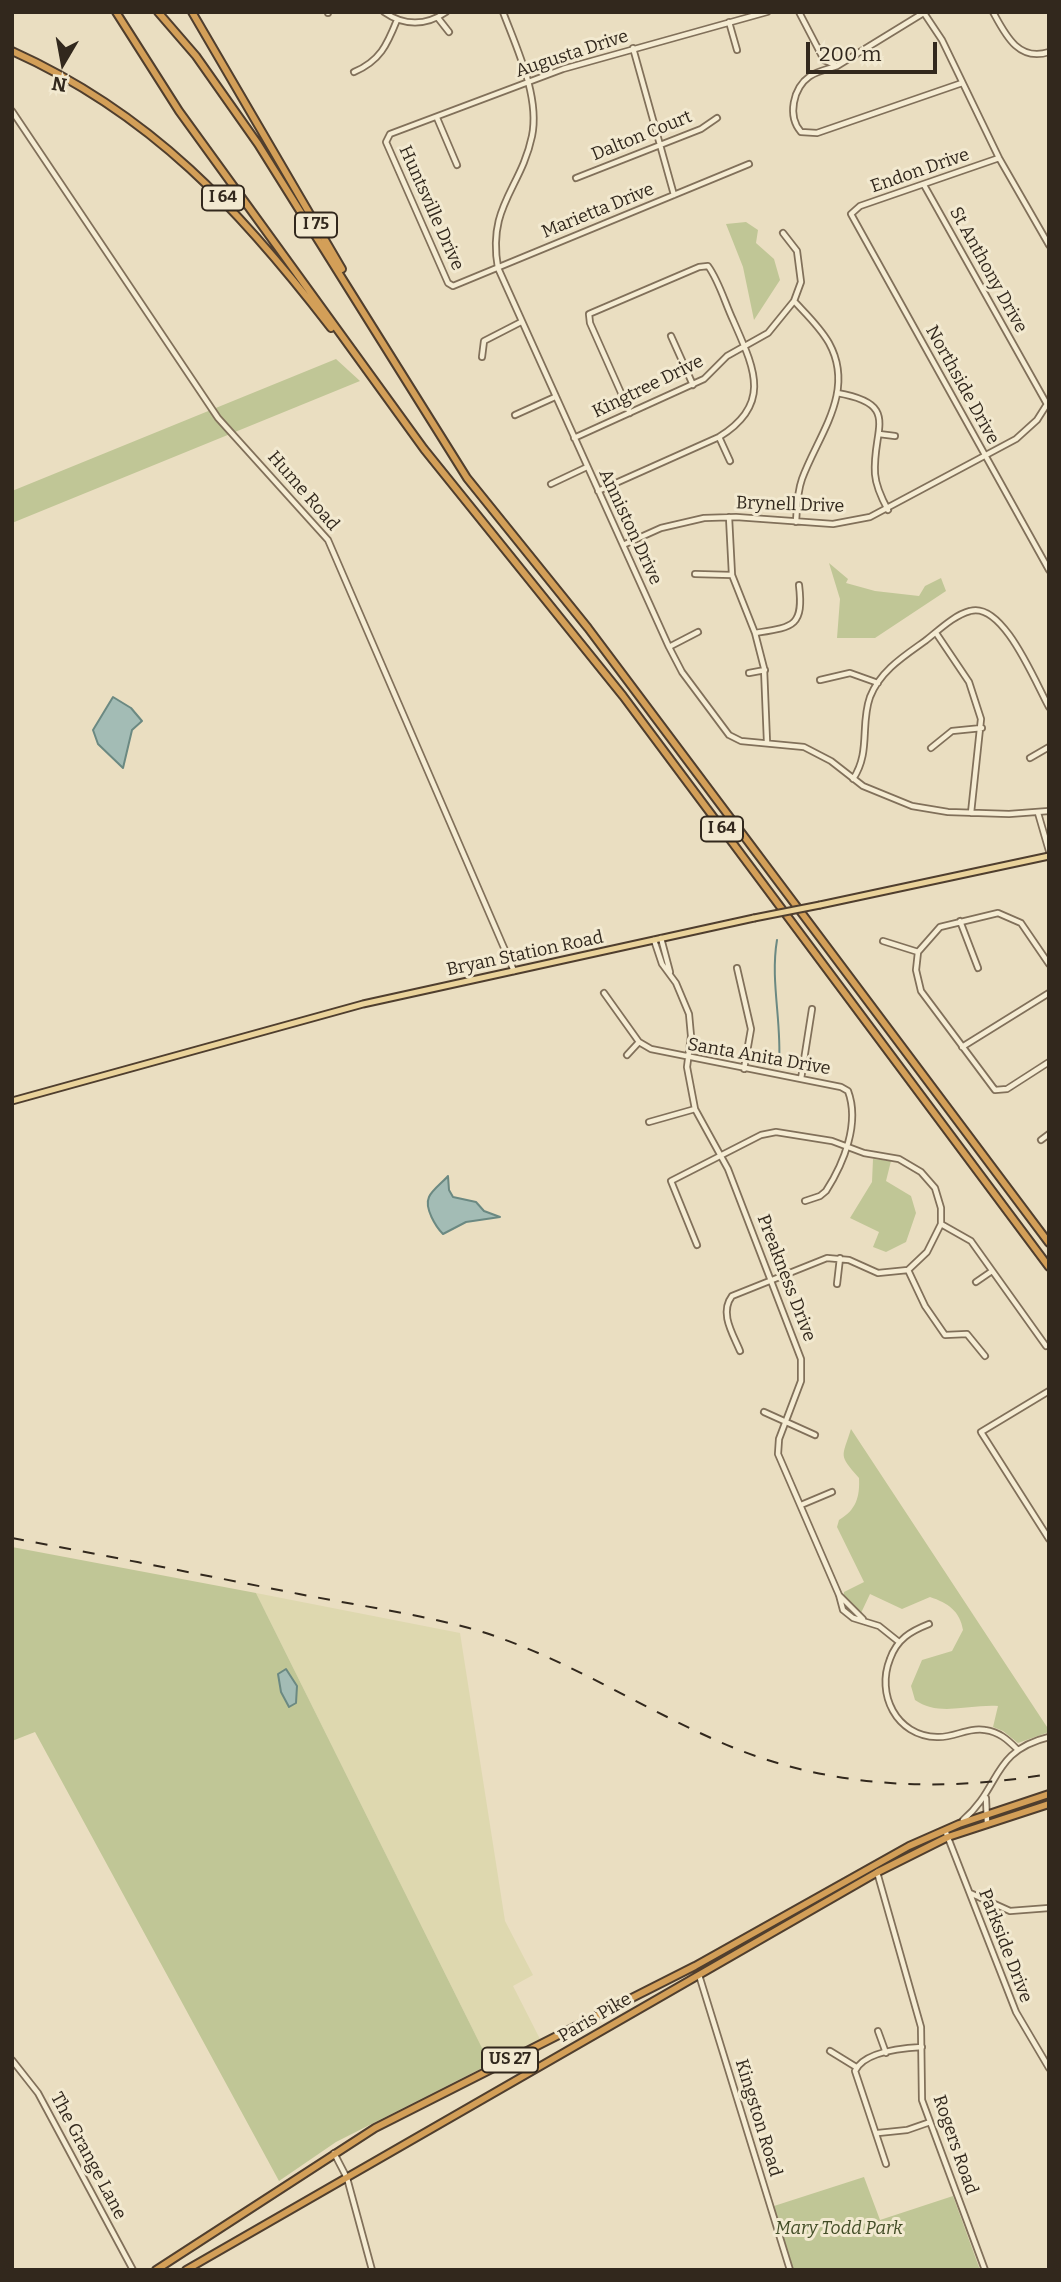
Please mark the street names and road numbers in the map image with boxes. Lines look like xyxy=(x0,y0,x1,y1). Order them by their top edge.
street label: Augusta Drive xyxy=(513,26,631,82)
street label: Dalton Court xyxy=(589,106,695,166)
street label: Huntsville Drive xyxy=(394,142,468,274)
street label: Endon Drive xyxy=(868,144,972,198)
street label: Marietta Drive xyxy=(539,179,657,243)
road number: I 64 xyxy=(202,186,244,210)
street label: St Anthony Drive xyxy=(944,203,1032,337)
road number: I 75 xyxy=(295,213,337,238)
street label: Northside Drive xyxy=(920,322,1004,448)
street label: Kingtree Drive xyxy=(589,351,707,423)
street label: Hume Road xyxy=(263,447,343,535)
street label: Anniston Drive xyxy=(594,466,666,588)
street label: Brynell Drive xyxy=(735,492,845,518)
road number: I 64 xyxy=(701,816,743,842)
street label: Bryan Station Road xyxy=(445,927,605,981)
street label: Santa Anita Drive xyxy=(686,1034,832,1080)
street label: Preakness Drive xyxy=(752,1212,820,1344)
street label: Parkside Drive xyxy=(973,1886,1037,2006)
street label: Paris Pike xyxy=(555,1988,635,2048)
road number: US 27 xyxy=(482,2048,538,2072)
street label: Kingston Road xyxy=(730,2057,786,2179)
street label: The Grange Lane xyxy=(45,2089,131,2223)
street label: Rogers Road xyxy=(928,2092,982,2198)

